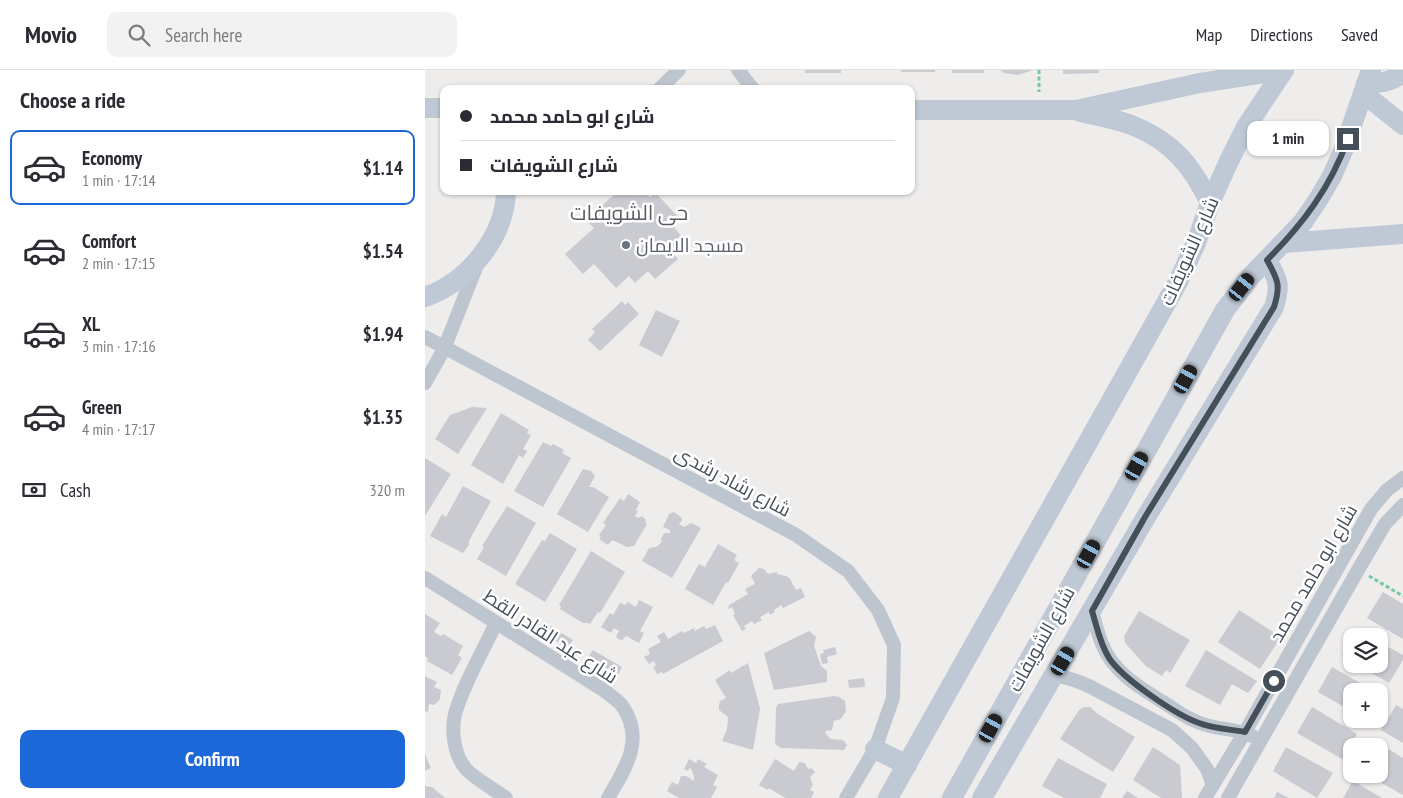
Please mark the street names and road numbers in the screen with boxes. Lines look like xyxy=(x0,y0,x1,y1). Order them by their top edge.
street label: شارع الشويفات xyxy=(1154,193,1225,310)
street label: شارع رشاد رشدى xyxy=(670,440,795,523)
street label: شارع ابو حامد محمد xyxy=(1264,500,1364,647)
street label: شارع الشويفات xyxy=(1002,582,1081,697)
street label: شارع عبد القادر القط xyxy=(478,584,623,690)

